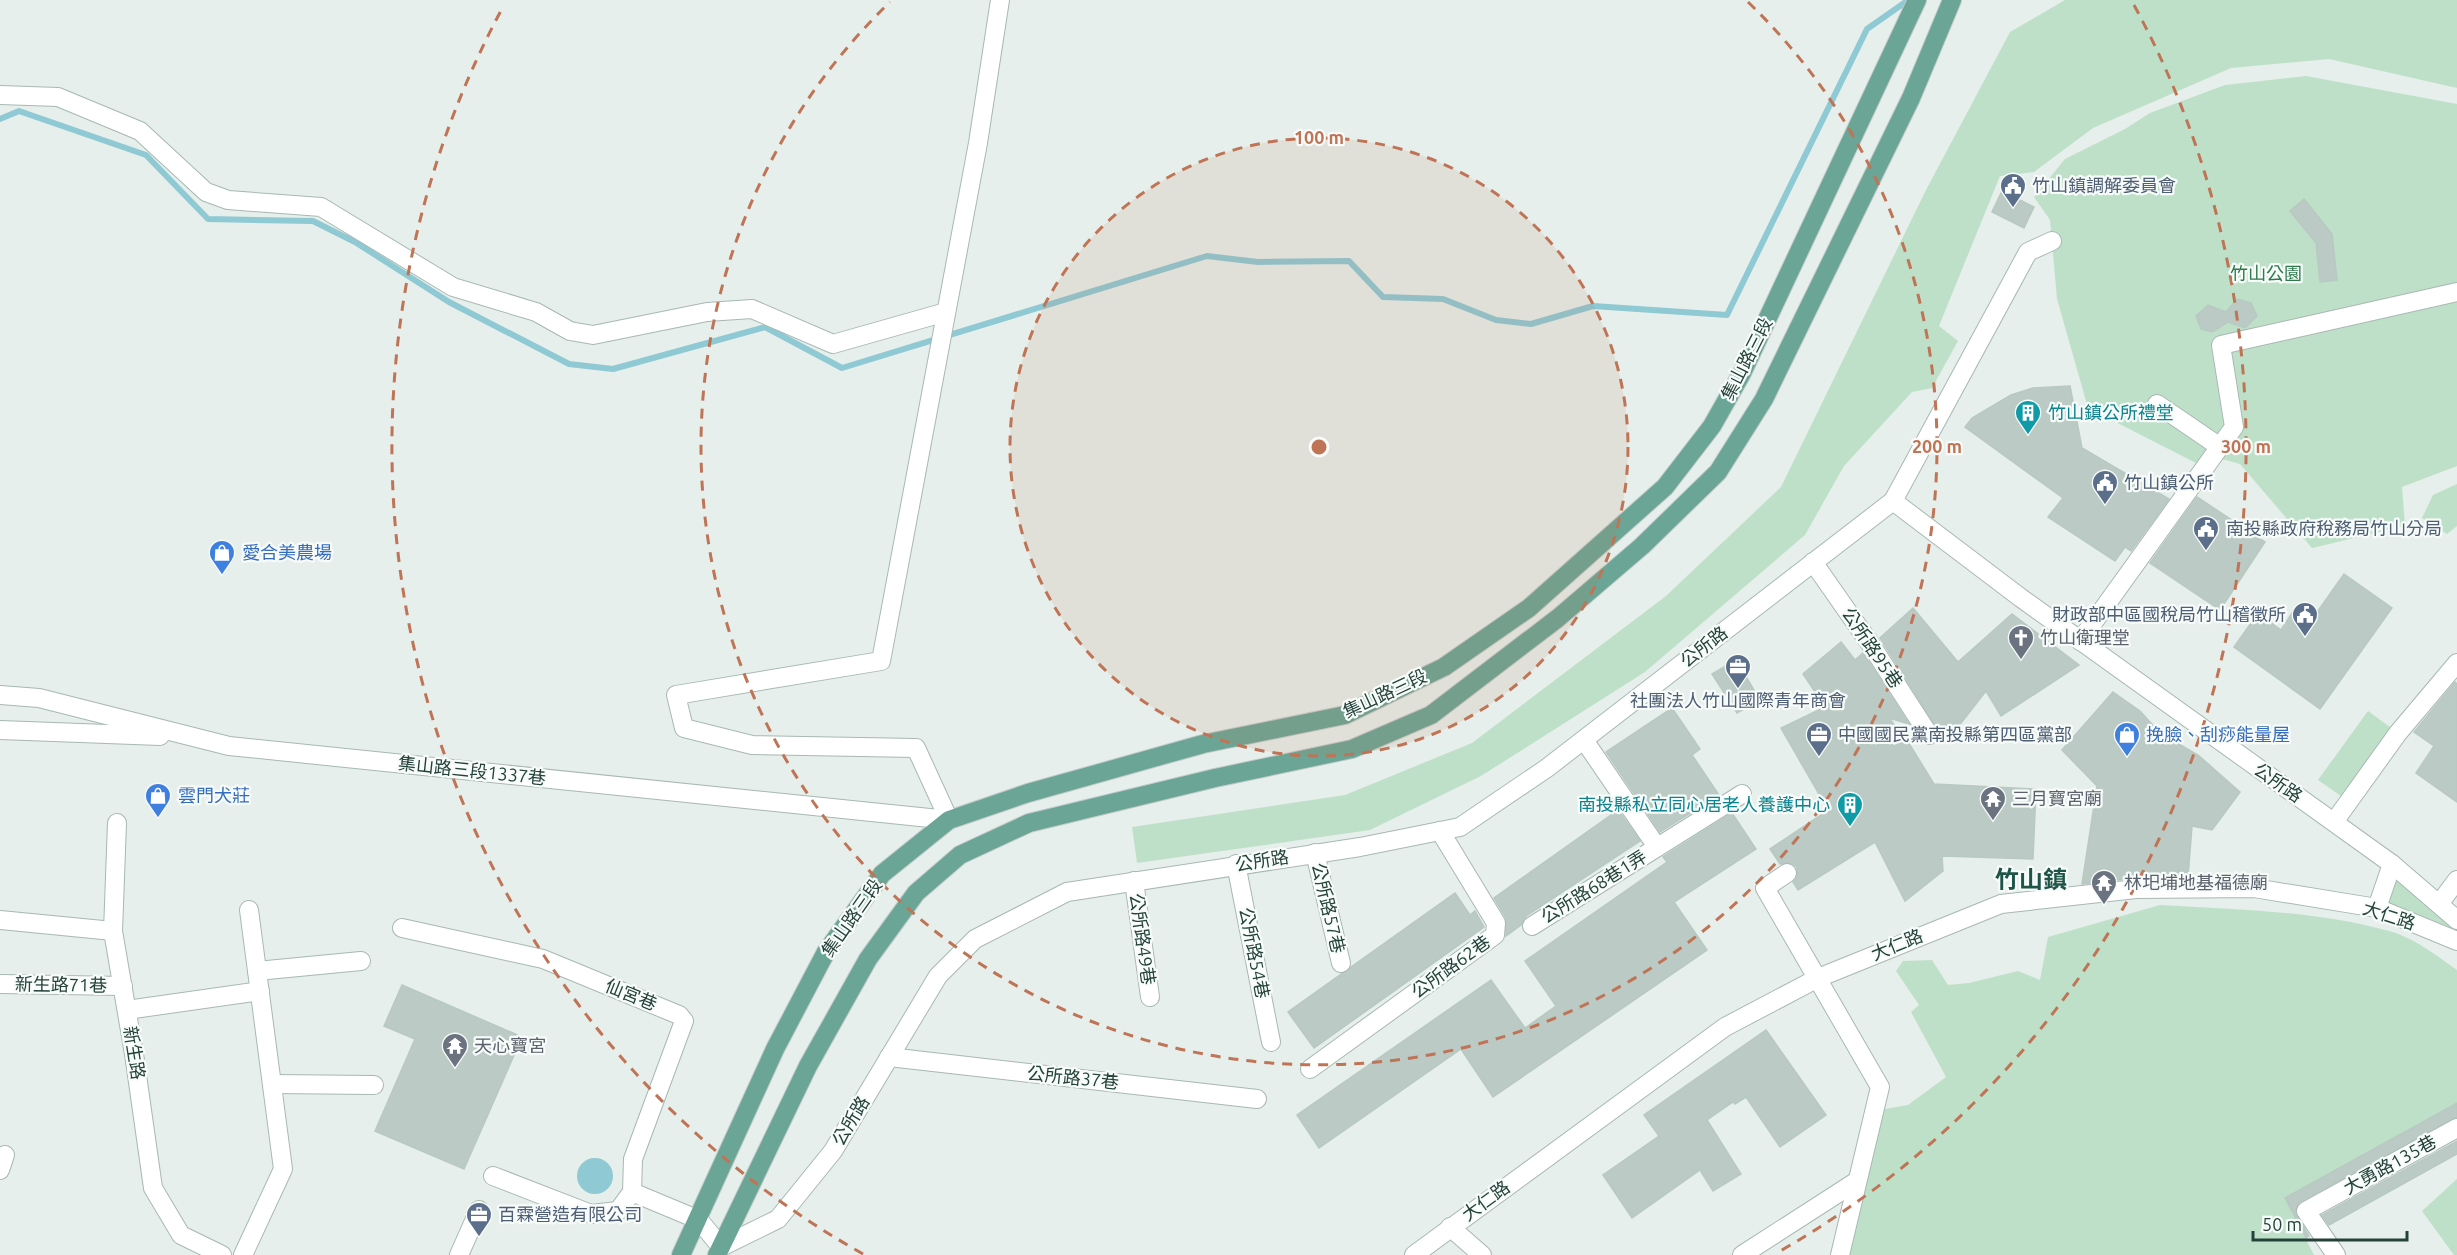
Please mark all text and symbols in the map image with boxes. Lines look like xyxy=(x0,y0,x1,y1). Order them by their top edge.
text: 100 m xyxy=(1294,127,1344,147)
public building icon: 竹山鎮調解委員會 xyxy=(1998,171,2028,209)
place label: 竹山鎮調解委員會 xyxy=(2032,175,2176,195)
park label: 竹山公園 xyxy=(2230,263,2302,283)
street label: 集山路三段 xyxy=(1717,314,1775,403)
building icon: 竹山鎮公所禮堂 xyxy=(2013,398,2043,436)
place label: 竹山鎮公所禮堂 xyxy=(2048,402,2174,422)
text: 200 m xyxy=(1912,436,1962,456)
text: 300 m xyxy=(2221,436,2271,456)
centre of rings xyxy=(1309,437,1329,457)
public building icon: 竹山鎮公所 xyxy=(2090,468,2120,506)
place label: 竹山鎮公所 xyxy=(2124,472,2214,492)
public building icon: 南投縣政府稅務局竹山分局 xyxy=(2191,514,2221,552)
place label: 南投縣政府稅務局竹山分局 xyxy=(2226,518,2442,538)
shop icon: 愛合美農場 xyxy=(207,538,237,576)
place label: 愛合美農場 xyxy=(242,542,332,562)
public building icon: 財政部中區國稅局竹山稽徵所 xyxy=(2290,600,2320,638)
street label: 公所路95巷 xyxy=(1839,604,1907,691)
place label: 財政部中區國稅局竹山稽徵所 xyxy=(2052,604,2286,624)
street label: 公所路 xyxy=(1676,622,1731,671)
church icon: 竹山衛理堂 xyxy=(2006,623,2036,661)
place label: 竹山衛理堂 xyxy=(2040,627,2130,647)
office icon: 社團法人竹山國際青年商會 xyxy=(1723,652,1753,690)
street label: 集山路三段 xyxy=(1340,665,1430,721)
place label: 社團法人竹山國際青年商會 xyxy=(1630,690,1846,710)
office icon: 中國國民黨南投縣第四區黨部 xyxy=(1804,720,1834,758)
shop icon: 挽臉、刮痧能量屋 xyxy=(2112,720,2142,758)
place label: 中國國民黨南投縣第四區黨部 xyxy=(1838,724,2072,744)
place label: 挽臉、刮痧能量屋 xyxy=(2146,724,2290,744)
street label: 集山路三段1337巷 xyxy=(397,752,547,788)
street label: 公所路 xyxy=(2251,759,2306,806)
shop icon: 雲門犬莊 xyxy=(143,781,173,819)
temple icon: 三月寶宮廟 xyxy=(1978,784,2008,822)
place label: 雲門犬莊 xyxy=(178,785,250,805)
place label: 三月寶宮廟 xyxy=(2012,788,2102,808)
building icon: 南投縣私立同心居老人養護中心 xyxy=(1835,790,1865,828)
place label: 南投縣私立同心居老人養護中心 xyxy=(1578,794,1830,814)
street label: 公所路 xyxy=(1234,846,1290,874)
street label: 公所路68巷1弄 xyxy=(1537,846,1650,927)
street label: 公所路57巷 xyxy=(1309,861,1349,955)
district label: 竹山鎮 xyxy=(1995,866,2067,893)
temple icon: 林圯埔地基福德廟 xyxy=(2089,868,2119,906)
place label: 林圯埔地基福德廟 xyxy=(2124,872,2268,892)
street label: 集山路三段 xyxy=(817,875,885,960)
street label: 公所路49巷 xyxy=(1127,892,1159,986)
street label: 大仁路 xyxy=(2361,897,2418,933)
street label: 公所路54巷 xyxy=(1236,906,1274,1000)
street label: 大仁路 xyxy=(1868,925,1925,963)
street label: 公所路62巷 xyxy=(1407,931,1494,1001)
street label: 新生路71巷 xyxy=(15,973,107,995)
street label: 仙宮巷 xyxy=(603,975,660,1013)
street label: 新生路 xyxy=(121,1025,149,1081)
temple icon: 天心寶宮 xyxy=(440,1031,470,1069)
place label: 天心寶宮 xyxy=(474,1035,546,1055)
street label: 公所路37巷 xyxy=(1026,1062,1120,1092)
street label: 公所路 xyxy=(828,1092,873,1149)
street label: 大勇路135巷 xyxy=(2340,1131,2439,1198)
street label: 大仁路 xyxy=(1458,1176,1513,1224)
office icon: 百霖營造有限公司 xyxy=(464,1200,494,1238)
place label: 百霖營造有限公司 xyxy=(498,1204,642,1224)
scale bar xyxy=(2253,1204,2408,1242)
text: 50 m xyxy=(2262,1214,2302,1234)

